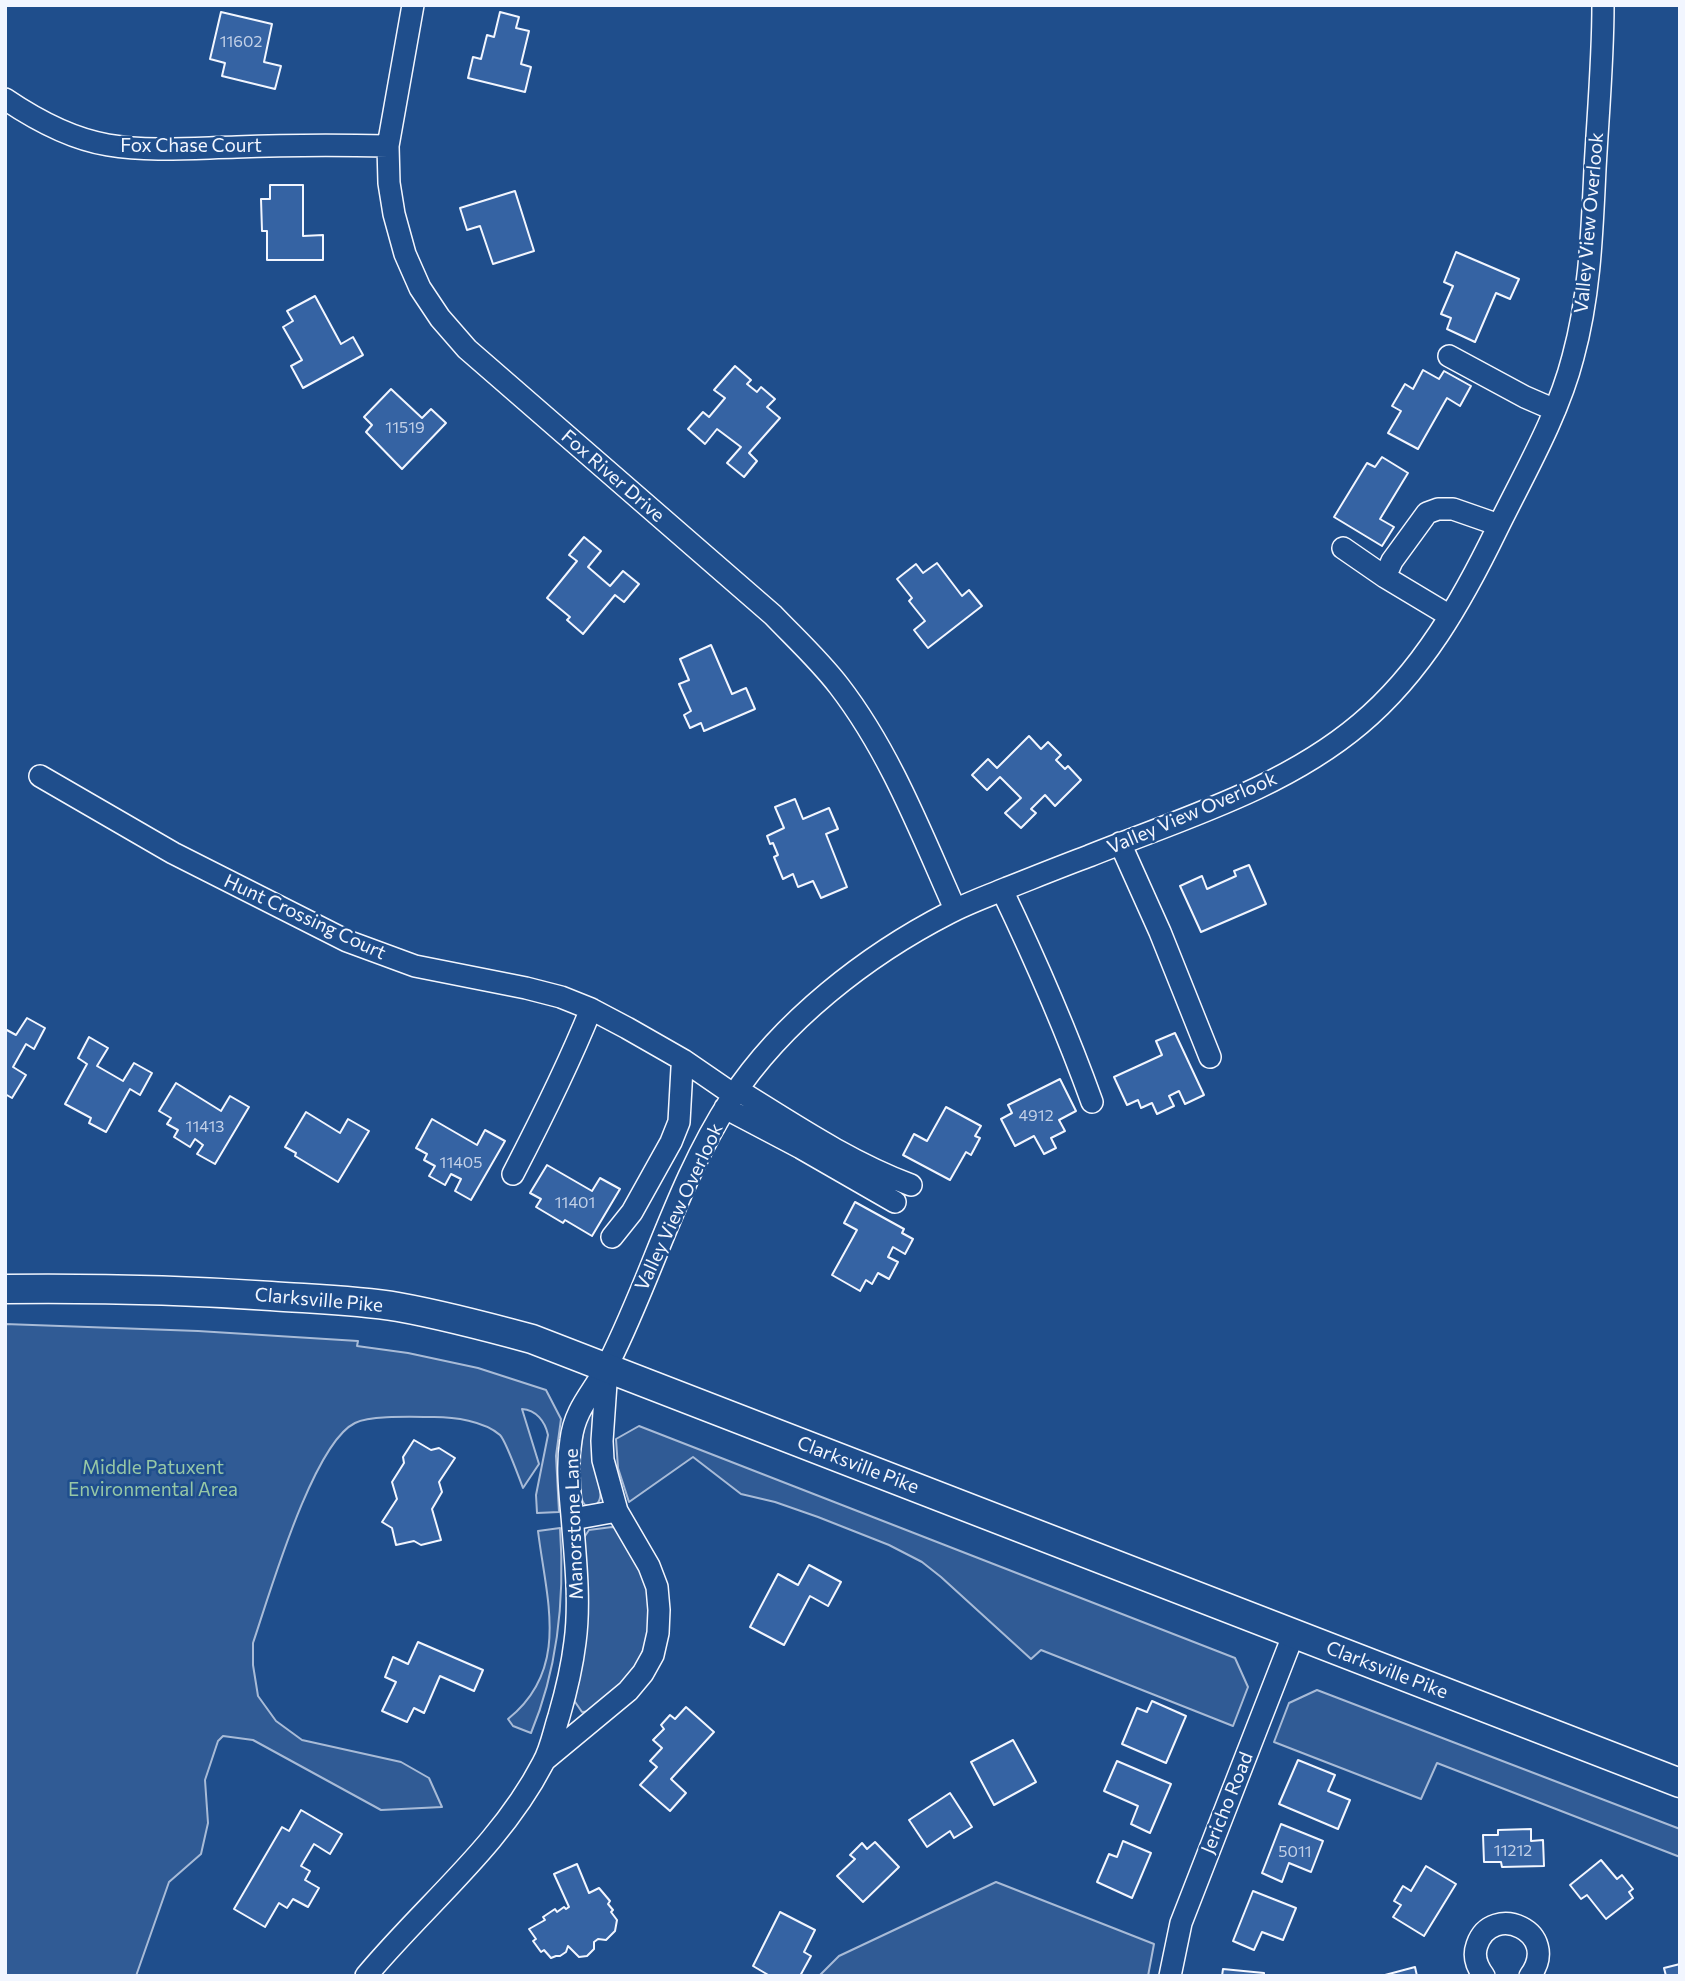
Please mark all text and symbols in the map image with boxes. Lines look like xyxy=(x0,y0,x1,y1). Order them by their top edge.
house number: 11602 xyxy=(220,32,262,52)
street label: Valley View Overlook xyxy=(1570,131,1608,315)
street label: Fox Chase Court xyxy=(120,135,262,157)
house number: 11519 xyxy=(385,418,425,438)
street label: Fox River Drive xyxy=(557,425,669,527)
street label: Valley View Overlook xyxy=(1104,767,1280,859)
street label: Hunt Crossing Court xyxy=(220,869,390,965)
house number: 4912 xyxy=(1018,1106,1054,1126)
house number: 11413 xyxy=(186,1117,224,1137)
street label: Valley View Overlook xyxy=(630,1120,728,1294)
house number: 11405 xyxy=(440,1153,482,1173)
house number: 11401 xyxy=(555,1193,595,1213)
street label: Clarksville Pike xyxy=(254,1283,384,1317)
street label: Clarksville Pike xyxy=(794,1431,922,1499)
street label: Manorstone Lane xyxy=(560,1448,588,1600)
park label: Middle Patuxent Environmental Area xyxy=(68,1457,238,1501)
street label: Clarksville Pike xyxy=(1323,1636,1451,1704)
street label: Jericho Road xyxy=(1196,1749,1258,1857)
house number: 11212 xyxy=(1494,1841,1532,1861)
house number: 5011 xyxy=(1278,1842,1312,1862)

